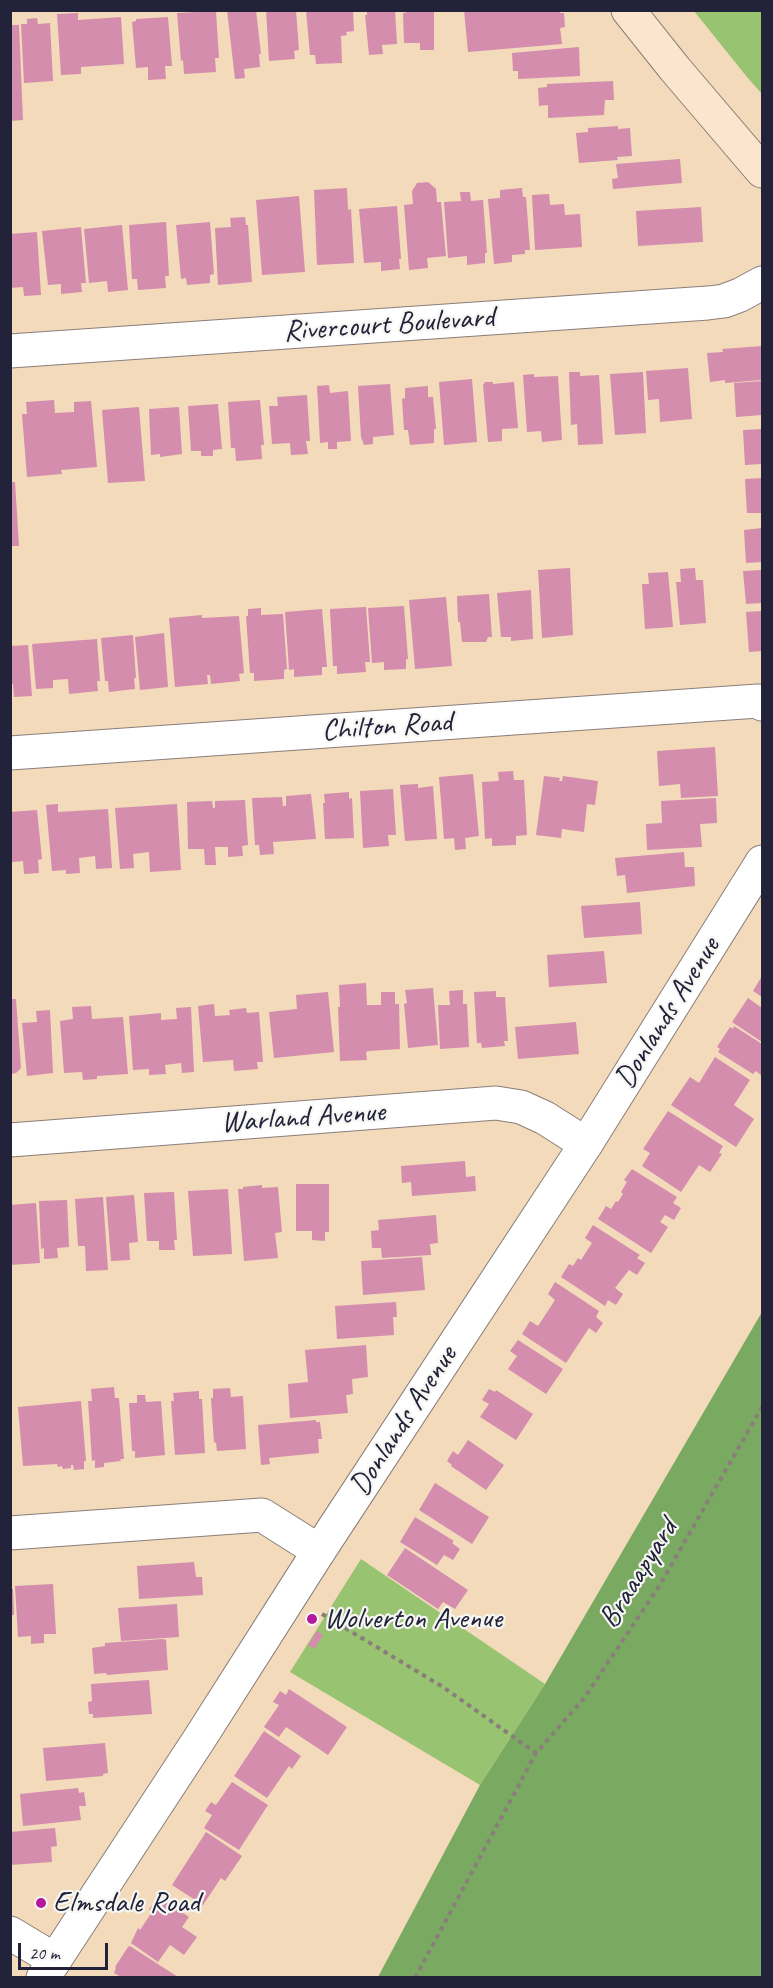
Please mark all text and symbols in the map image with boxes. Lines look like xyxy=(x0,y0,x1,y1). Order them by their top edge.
street label: Rivercourt Boulevard xyxy=(282,300,496,350)
street label: Chilton Road xyxy=(321,705,453,749)
street label: Donlands Avenue xyxy=(608,931,728,1095)
street label: Warland Avenue xyxy=(220,1094,386,1142)
street label: Donlands Avenue xyxy=(342,1340,466,1502)
street label: Braaapyard xyxy=(592,1513,686,1635)
place label: Wolverton Avenue xyxy=(324,1601,502,1637)
marker: Wolverton Avenue xyxy=(305,1612,319,1626)
place label: Elmsdale Road xyxy=(53,1885,200,1921)
marker: Elmsdale Road xyxy=(34,1896,48,1910)
scale bar xyxy=(21,1931,111,1969)
text: 20 m xyxy=(29,1942,60,1964)

